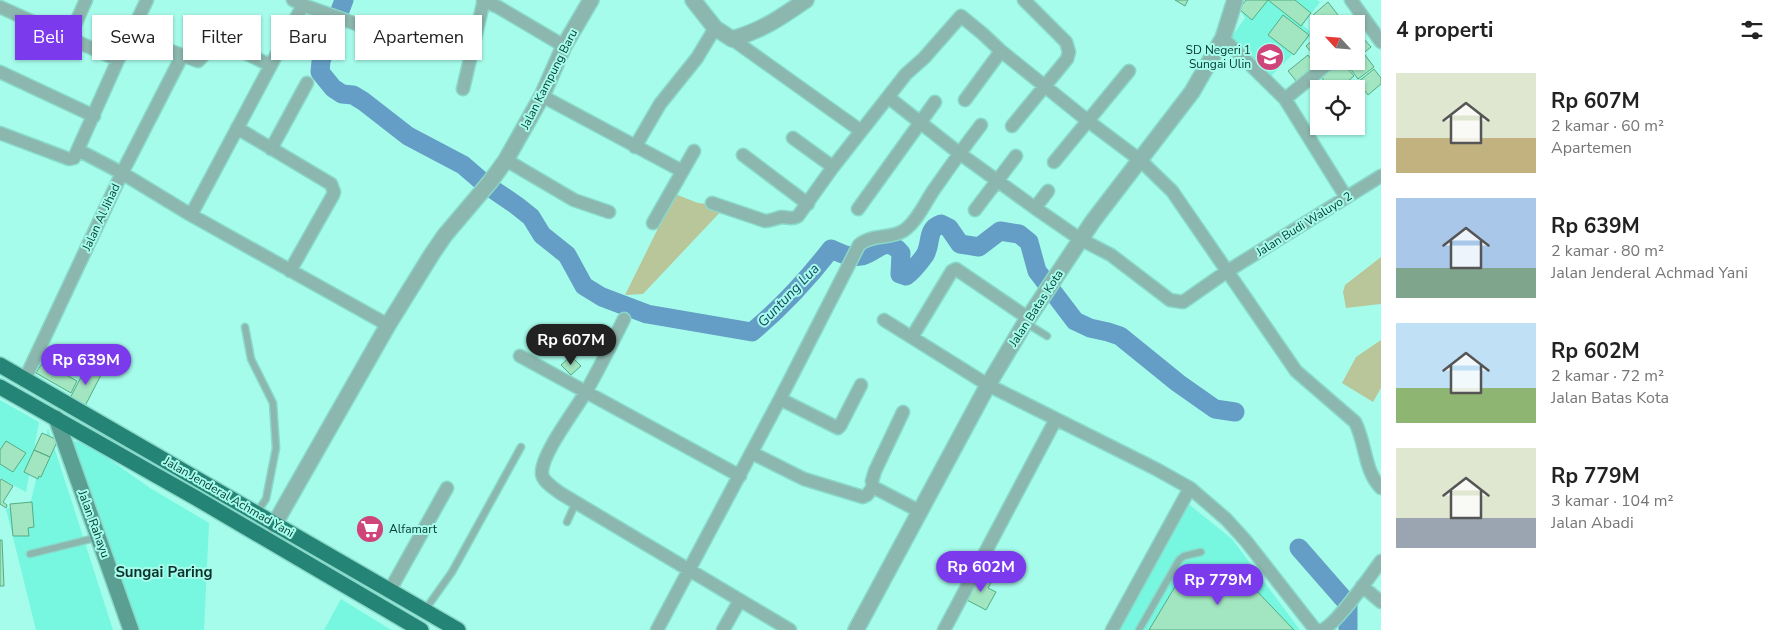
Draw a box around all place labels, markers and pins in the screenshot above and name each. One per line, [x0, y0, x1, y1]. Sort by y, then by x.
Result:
place label: SD Negeri 1 Sungai Ulin [1186, 42, 1251, 72]
school or university icon: SD Negeri 1 Sungai Ulin [1255, 42, 1285, 72]
pin: Rp 607M [525, 324, 617, 366]
pin: Rp 639M [40, 344, 132, 386]
supermarket icon: Alfamart [355, 514, 385, 544]
place label: Alfamart [389, 521, 438, 537]
pin: Rp 602M [935, 550, 1027, 593]
pin: Rp 779M [1172, 564, 1264, 606]

